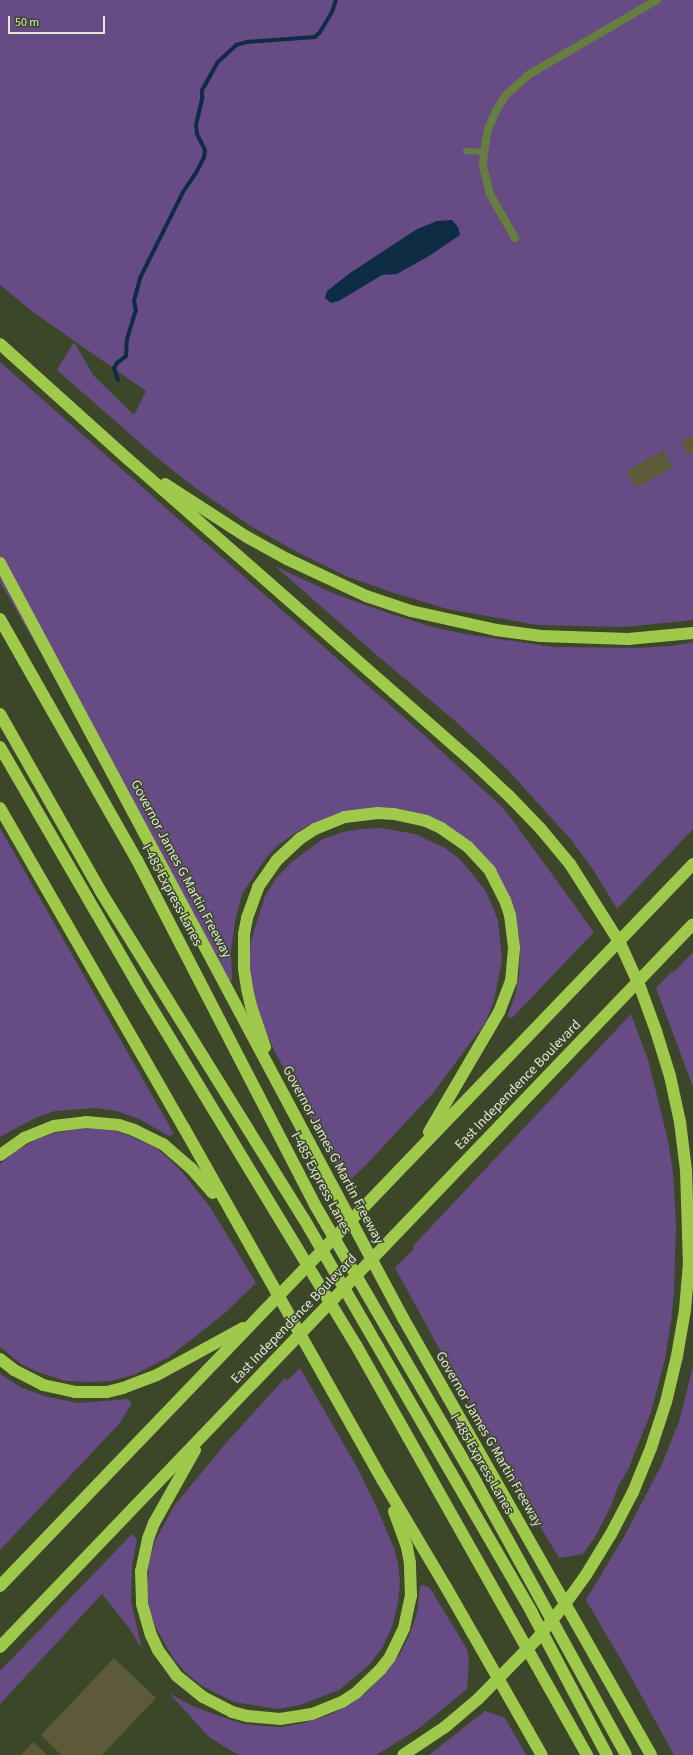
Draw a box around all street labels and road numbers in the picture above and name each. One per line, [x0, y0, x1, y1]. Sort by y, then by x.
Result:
street label: Governor James G Martin Freeway [127, 777, 235, 961]
street label: I-485 Express Lanes [138, 841, 206, 949]
street label: East Independence Boulevard [452, 1017, 584, 1153]
street label: Governor James G Martin Freeway [279, 1063, 387, 1247]
street label: I-485 Express Lanes [287, 1129, 355, 1237]
street label: East Independence Boulevard [228, 1251, 360, 1387]
street label: Governor James G Martin Freeway [432, 1348, 546, 1530]
street label: I-485 Express Lanes [446, 1411, 518, 1517]

